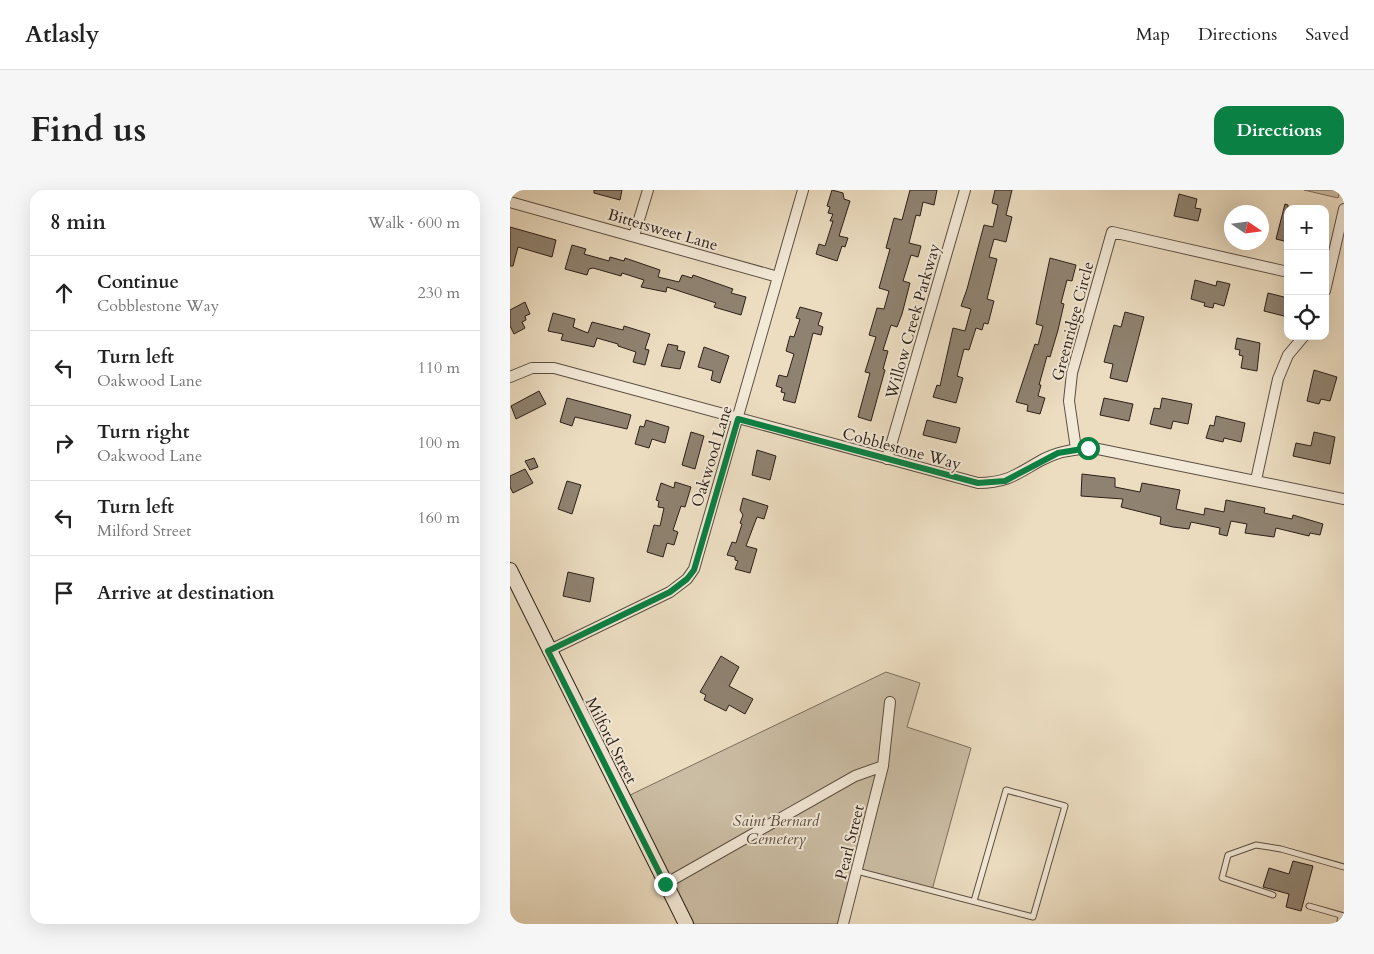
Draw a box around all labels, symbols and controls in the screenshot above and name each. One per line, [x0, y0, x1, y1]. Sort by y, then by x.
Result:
text: Atlasly [25, 18, 99, 51]
text: Map [1136, 22, 1170, 47]
text: Directions [1198, 22, 1277, 47]
text: Saved [1305, 22, 1349, 47]
text: Find us [30, 106, 146, 154]
button: Directions [1214, 106, 1344, 155]
street label: Bittersweet Lane [605, 204, 720, 256]
north arrow [1224, 205, 1269, 250]
map controls [1284, 205, 1329, 340]
button: + [1284, 205, 1329, 250]
text: 8 min [50, 208, 106, 237]
text: Walk · 600 m [368, 212, 460, 234]
street label: Willow Creek Parkway [880, 241, 946, 402]
button: − [1284, 250, 1329, 295]
street label: Greenridge Circle [1046, 259, 1099, 383]
text: Continue [97, 269, 179, 295]
icon: ahead [50, 279, 78, 307]
text: 230 m [418, 282, 460, 304]
text: Cobblestone Way [97, 295, 219, 317]
button: locate [1284, 295, 1329, 340]
text: Turn left [97, 344, 174, 370]
icon: left [50, 354, 78, 382]
text: 110 m [418, 357, 460, 379]
text: Oakwood Lane [97, 370, 202, 392]
street label: Oakwood Lane [686, 403, 738, 510]
text: Turn right [97, 419, 189, 445]
street label: Cobblestone Way [840, 423, 964, 476]
icon: right [50, 429, 78, 457]
text: 100 m [418, 432, 460, 454]
route start [1077, 437, 1100, 460]
text: Oakwood Lane [97, 445, 202, 467]
text: Turn left [97, 494, 174, 520]
icon: left [50, 504, 78, 532]
text: 160 m [418, 507, 460, 529]
text: Milford Street [97, 520, 191, 542]
icon: arrive [50, 579, 78, 607]
text: Arrive at destination [97, 580, 274, 606]
street label: Milford Street [580, 693, 642, 787]
street label: Pearl Street [830, 803, 870, 882]
park label: Saint Bernard Cemetery [733, 810, 821, 850]
route end [654, 873, 677, 896]

